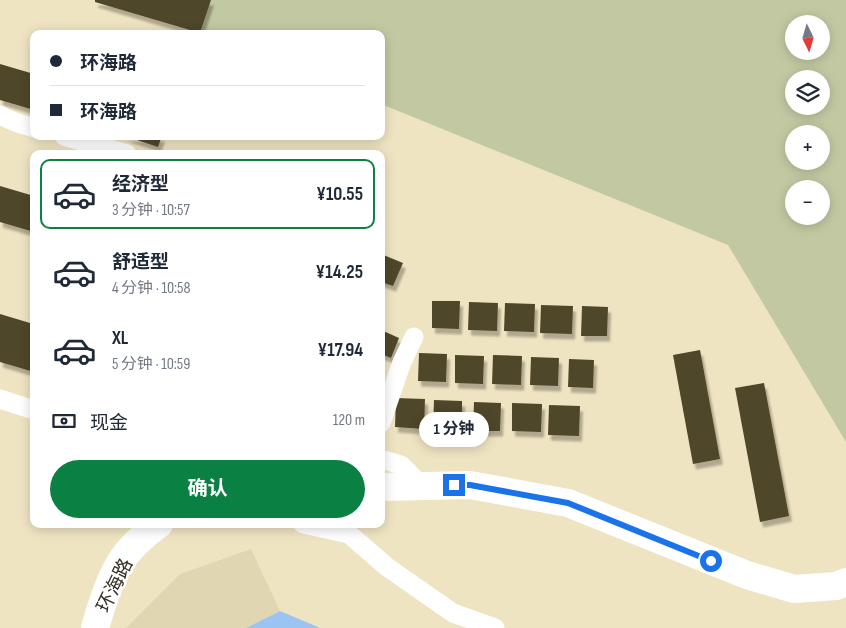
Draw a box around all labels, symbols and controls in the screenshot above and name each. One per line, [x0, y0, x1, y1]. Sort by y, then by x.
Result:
north arrow [785, 15, 830, 60]
map controls [785, 15, 830, 225]
text: 环海路 [80, 52, 137, 75]
button: layers [785, 70, 830, 115]
text: 环海路 [80, 101, 137, 124]
button: + [785, 125, 830, 170]
icon: car [52, 172, 97, 217]
text: 经济型 [112, 173, 169, 196]
button: − [785, 180, 830, 225]
text: ¥10.55 [316, 183, 363, 206]
text: 3 分钟 · 10:57 [112, 201, 190, 220]
icon: car [52, 250, 97, 295]
text: 舒适型 [112, 251, 169, 274]
text: ¥14.25 [315, 261, 363, 284]
text: 4 分钟 · 10:58 [112, 279, 191, 298]
text: XL [112, 327, 128, 350]
icon: car [52, 328, 97, 373]
text: ¥17.94 [317, 339, 363, 362]
text: 5 分钟 · 10:59 [112, 355, 190, 374]
icon: cash [50, 407, 78, 435]
text: 120 m [333, 411, 365, 430]
text: 现金 [90, 412, 128, 435]
callout: 1 分钟 [419, 412, 489, 448]
text: 1 分钟 [434, 420, 474, 439]
button: 确认 [50, 460, 365, 518]
route end [443, 474, 465, 496]
route start [700, 550, 722, 572]
street label: 环海路 [93, 555, 138, 616]

